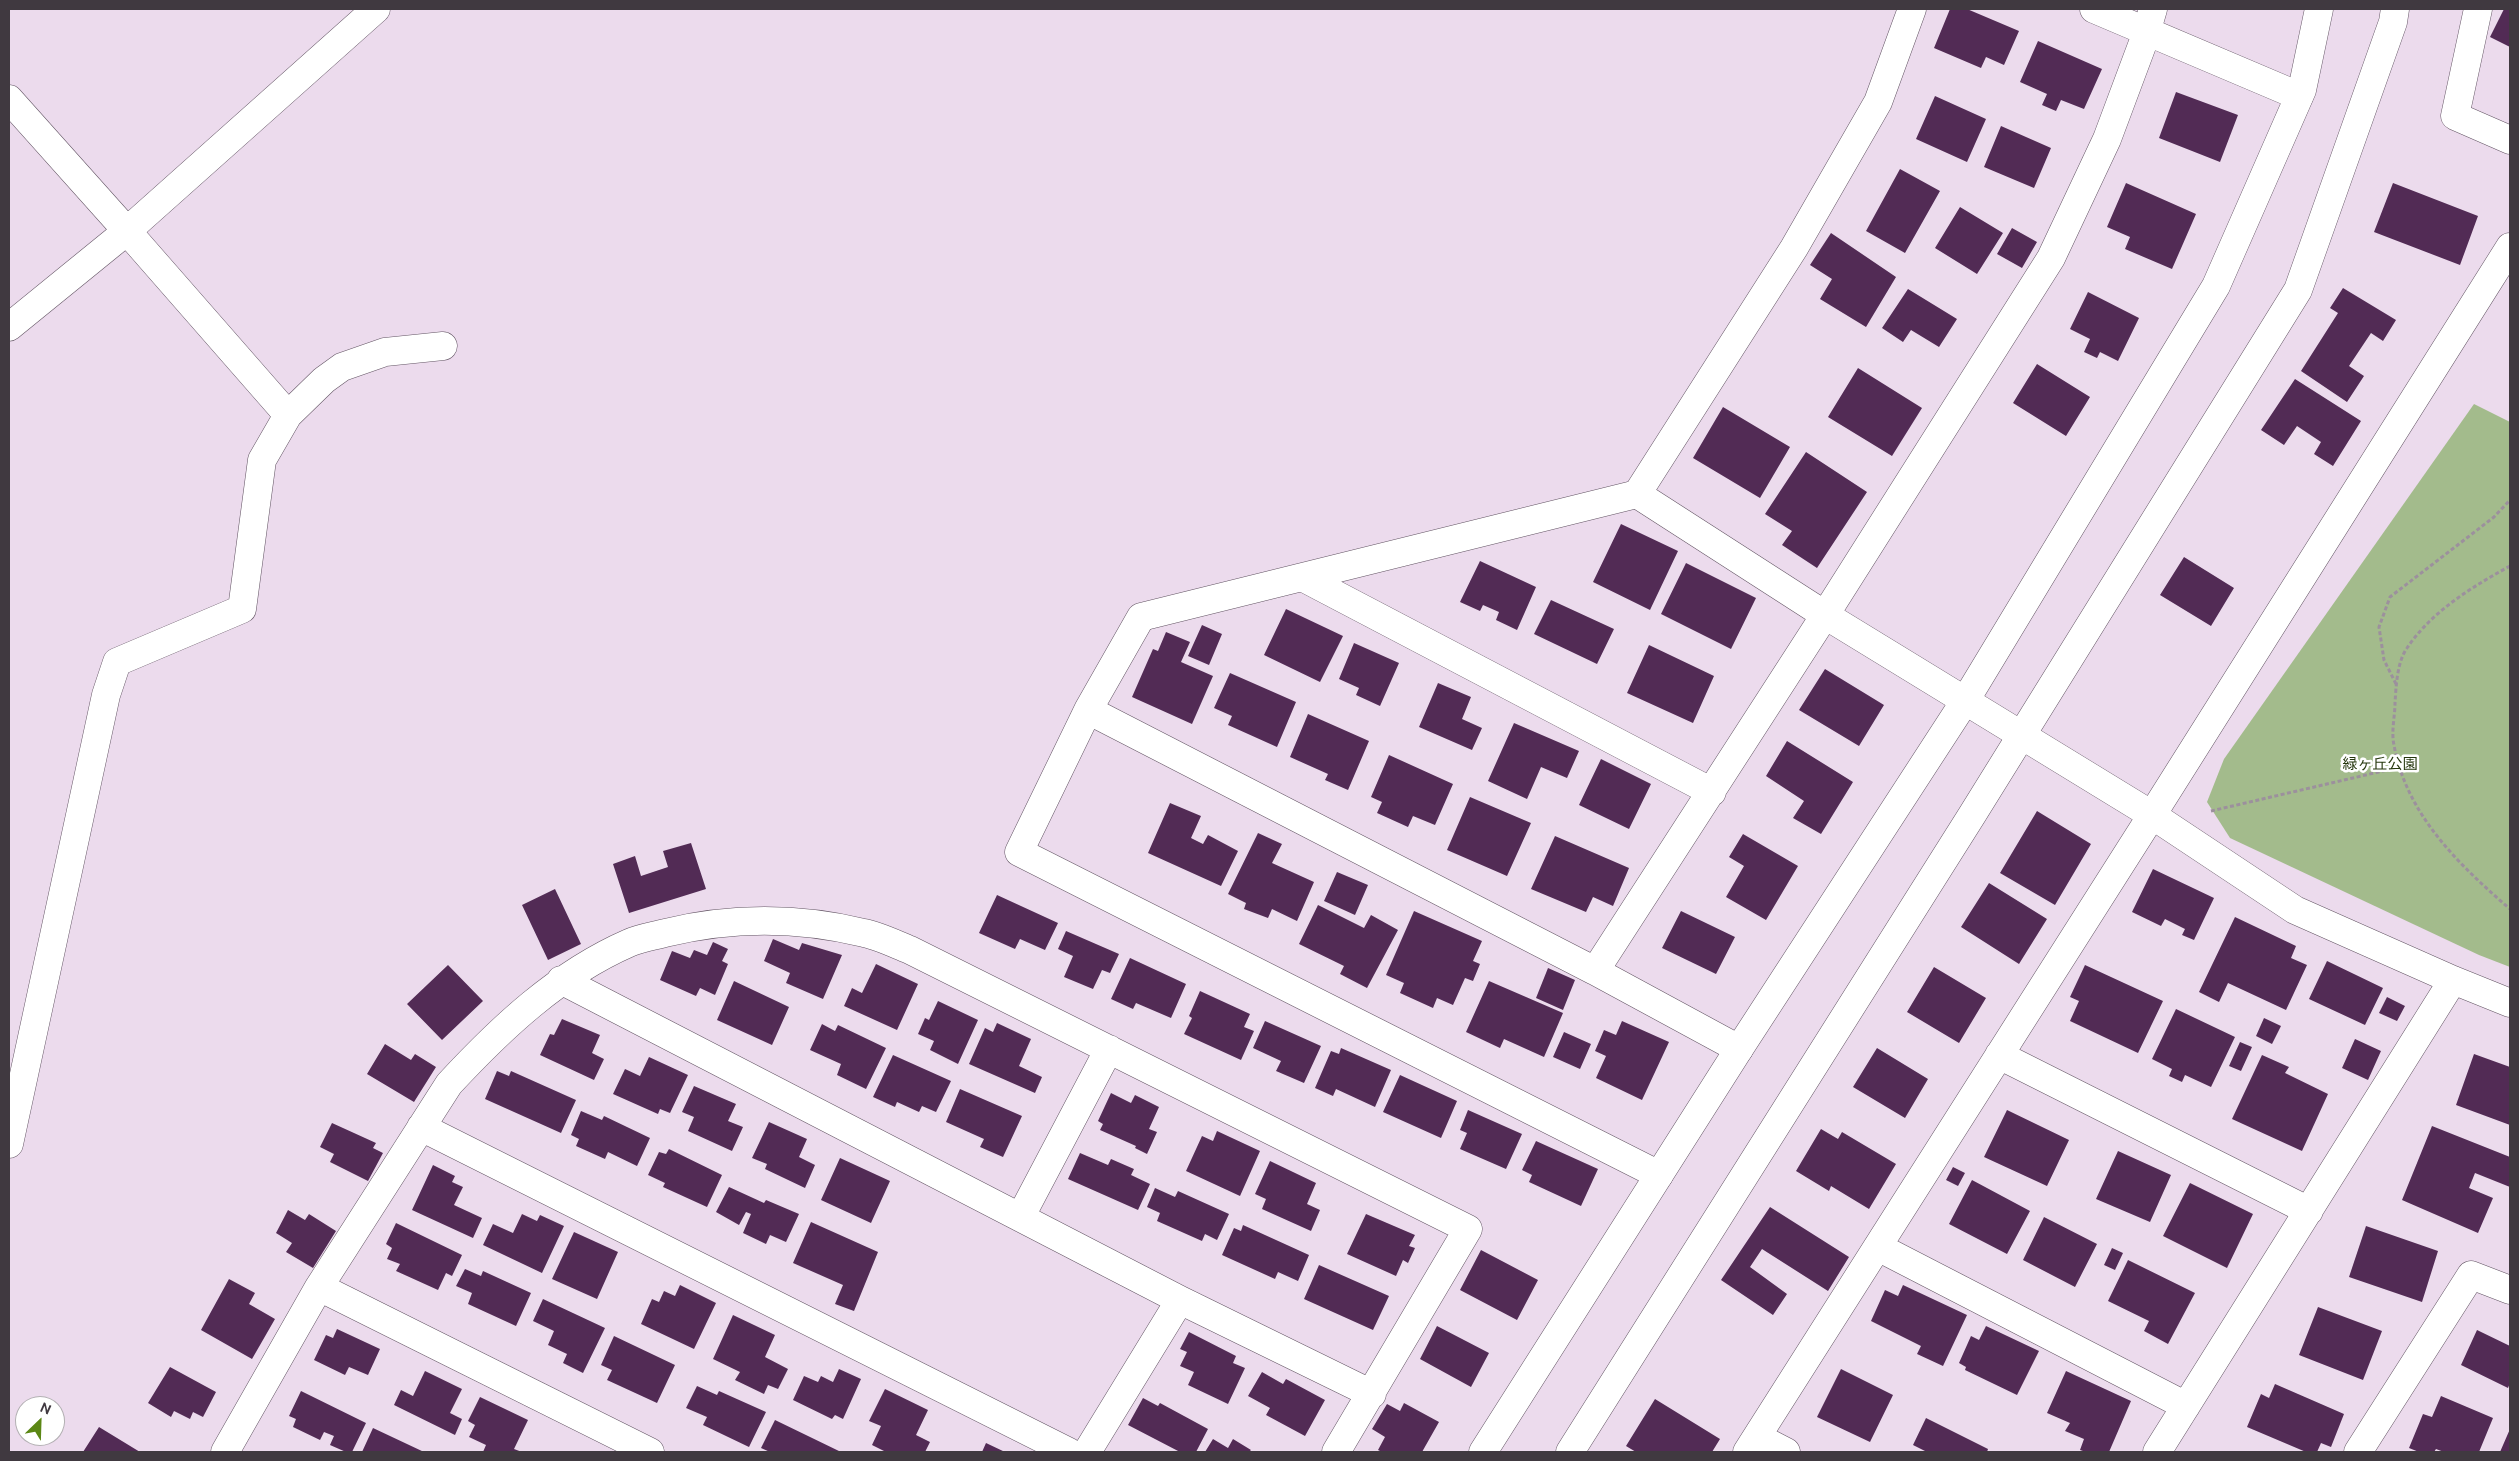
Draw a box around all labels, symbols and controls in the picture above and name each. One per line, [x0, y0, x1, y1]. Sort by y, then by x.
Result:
park label: 緑ヶ丘公園 [2343, 755, 2417, 773]
north arrow [15, 1396, 65, 1446]
text: N [38, 1399, 54, 1418]

